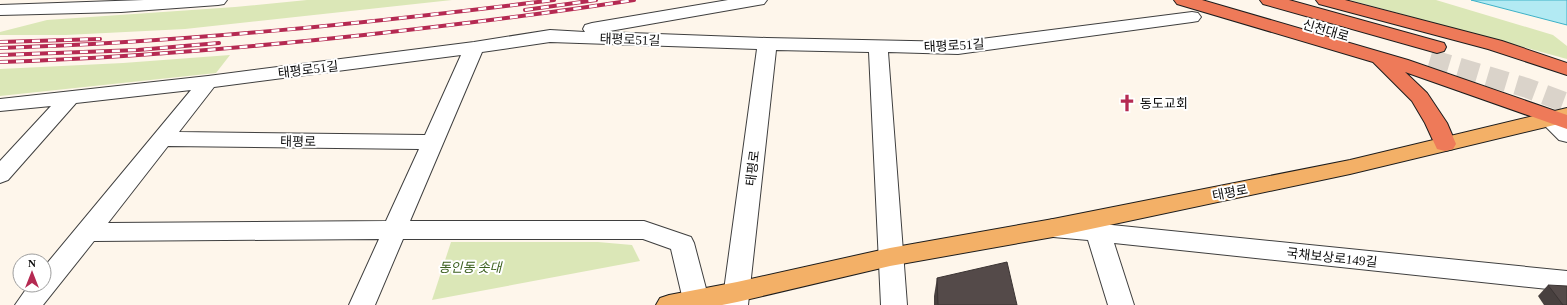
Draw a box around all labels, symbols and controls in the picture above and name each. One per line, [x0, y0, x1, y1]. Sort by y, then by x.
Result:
street label: 신천대로 [1301, 17, 1351, 44]
street label: 태평로51길 [599, 31, 661, 48]
street label: 태평로51길 [923, 36, 985, 55]
street label: 태평로51길 [277, 58, 339, 81]
church icon: 동도교회 [1117, 93, 1137, 113]
place label: 동도교회 [1140, 96, 1188, 111]
street label: 태평로 [280, 134, 316, 149]
street label: 태평로 [743, 149, 762, 187]
street label: 태평로 [1211, 182, 1249, 203]
street label: 국채보상로149길 [1286, 245, 1378, 270]
north arrow [12, 253, 52, 293]
text: N [28, 257, 36, 269]
park label: 동인동 솟대 [438, 260, 504, 275]

